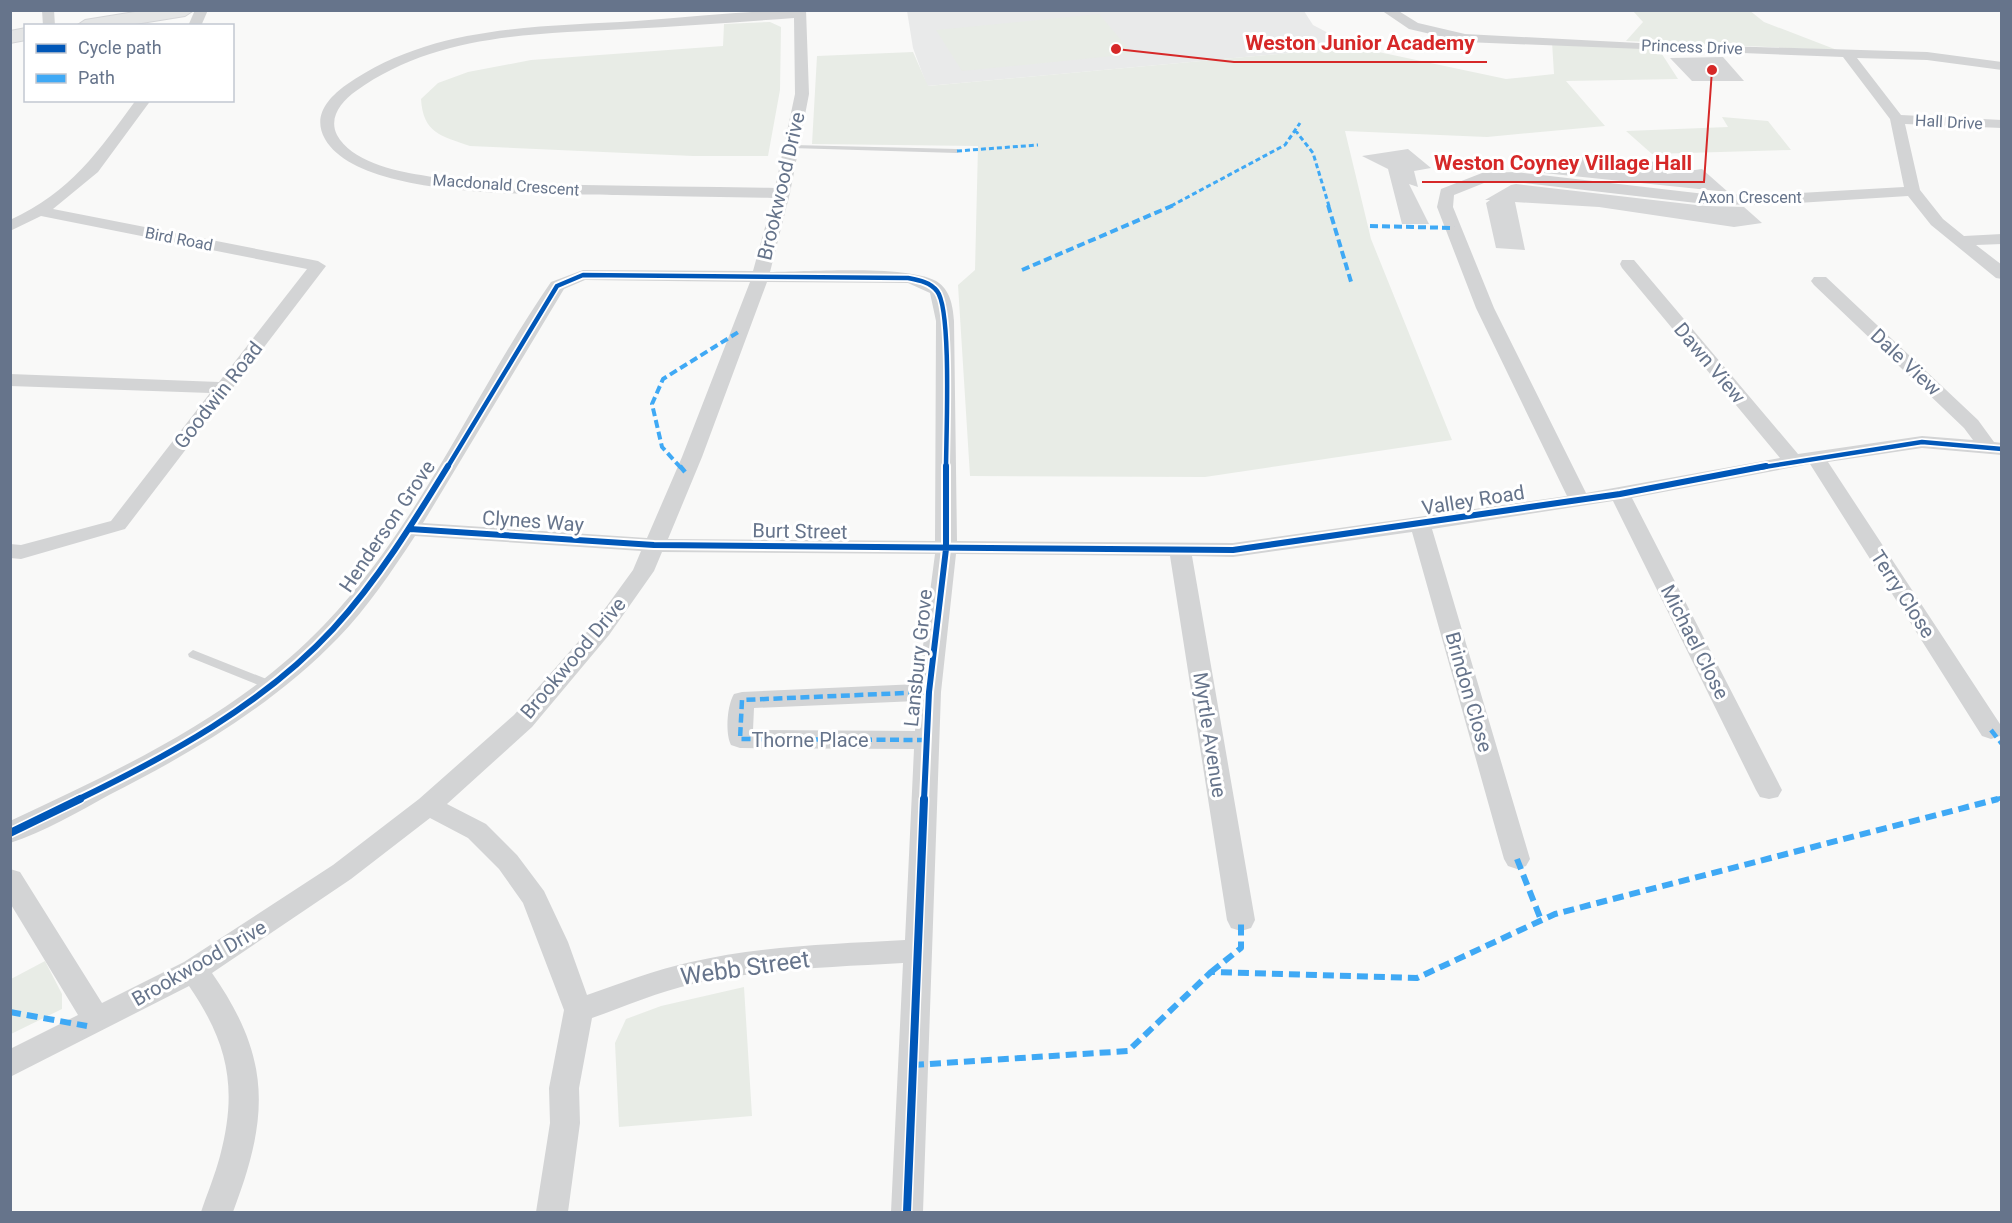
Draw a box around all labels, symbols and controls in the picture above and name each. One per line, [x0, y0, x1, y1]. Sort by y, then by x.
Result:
callout: Weston Junior Academy [1234, 23, 1487, 62]
legend [24, 24, 234, 102]
text: Weston Junior Academy [1245, 31, 1475, 55]
street label: Princess Drive [1641, 36, 1743, 58]
text: Cycle path [78, 37, 162, 58]
text: Path [78, 67, 115, 88]
street label: Brookwood Drive [752, 110, 810, 262]
street label: Hall Drive [1915, 111, 1983, 133]
callout: Weston Coyney Village Hall [1422, 143, 1704, 182]
text: Weston Coyney Village Hall [1434, 151, 1692, 175]
street label: Macdonald Crescent [432, 170, 580, 200]
street label: Axon Crescent [1698, 188, 1802, 207]
street label: Bird Road [143, 223, 215, 255]
street label: Dawn View [1669, 318, 1751, 408]
street label: Dale View [1866, 323, 1946, 401]
street label: Goodwin Road [169, 337, 267, 453]
street label: Henderson Grove [334, 455, 440, 597]
street label: Valley Road [1420, 480, 1526, 520]
street label: Clynes Way [481, 505, 585, 537]
street label: Burt Street [752, 518, 848, 544]
street label: Terry Close [1866, 546, 1940, 642]
street label: Michael Close [1656, 581, 1734, 703]
street label: Lansbury Grove [899, 588, 937, 728]
street label: Brookwood Drive [515, 592, 631, 724]
street label: Brindon Close [1440, 629, 1498, 755]
street label: Myrtle Avenue [1188, 671, 1232, 799]
street label: Thorne Place [751, 728, 869, 752]
street label: Brookwood Drive [128, 915, 270, 1011]
street label: Webb Street [679, 945, 811, 991]

